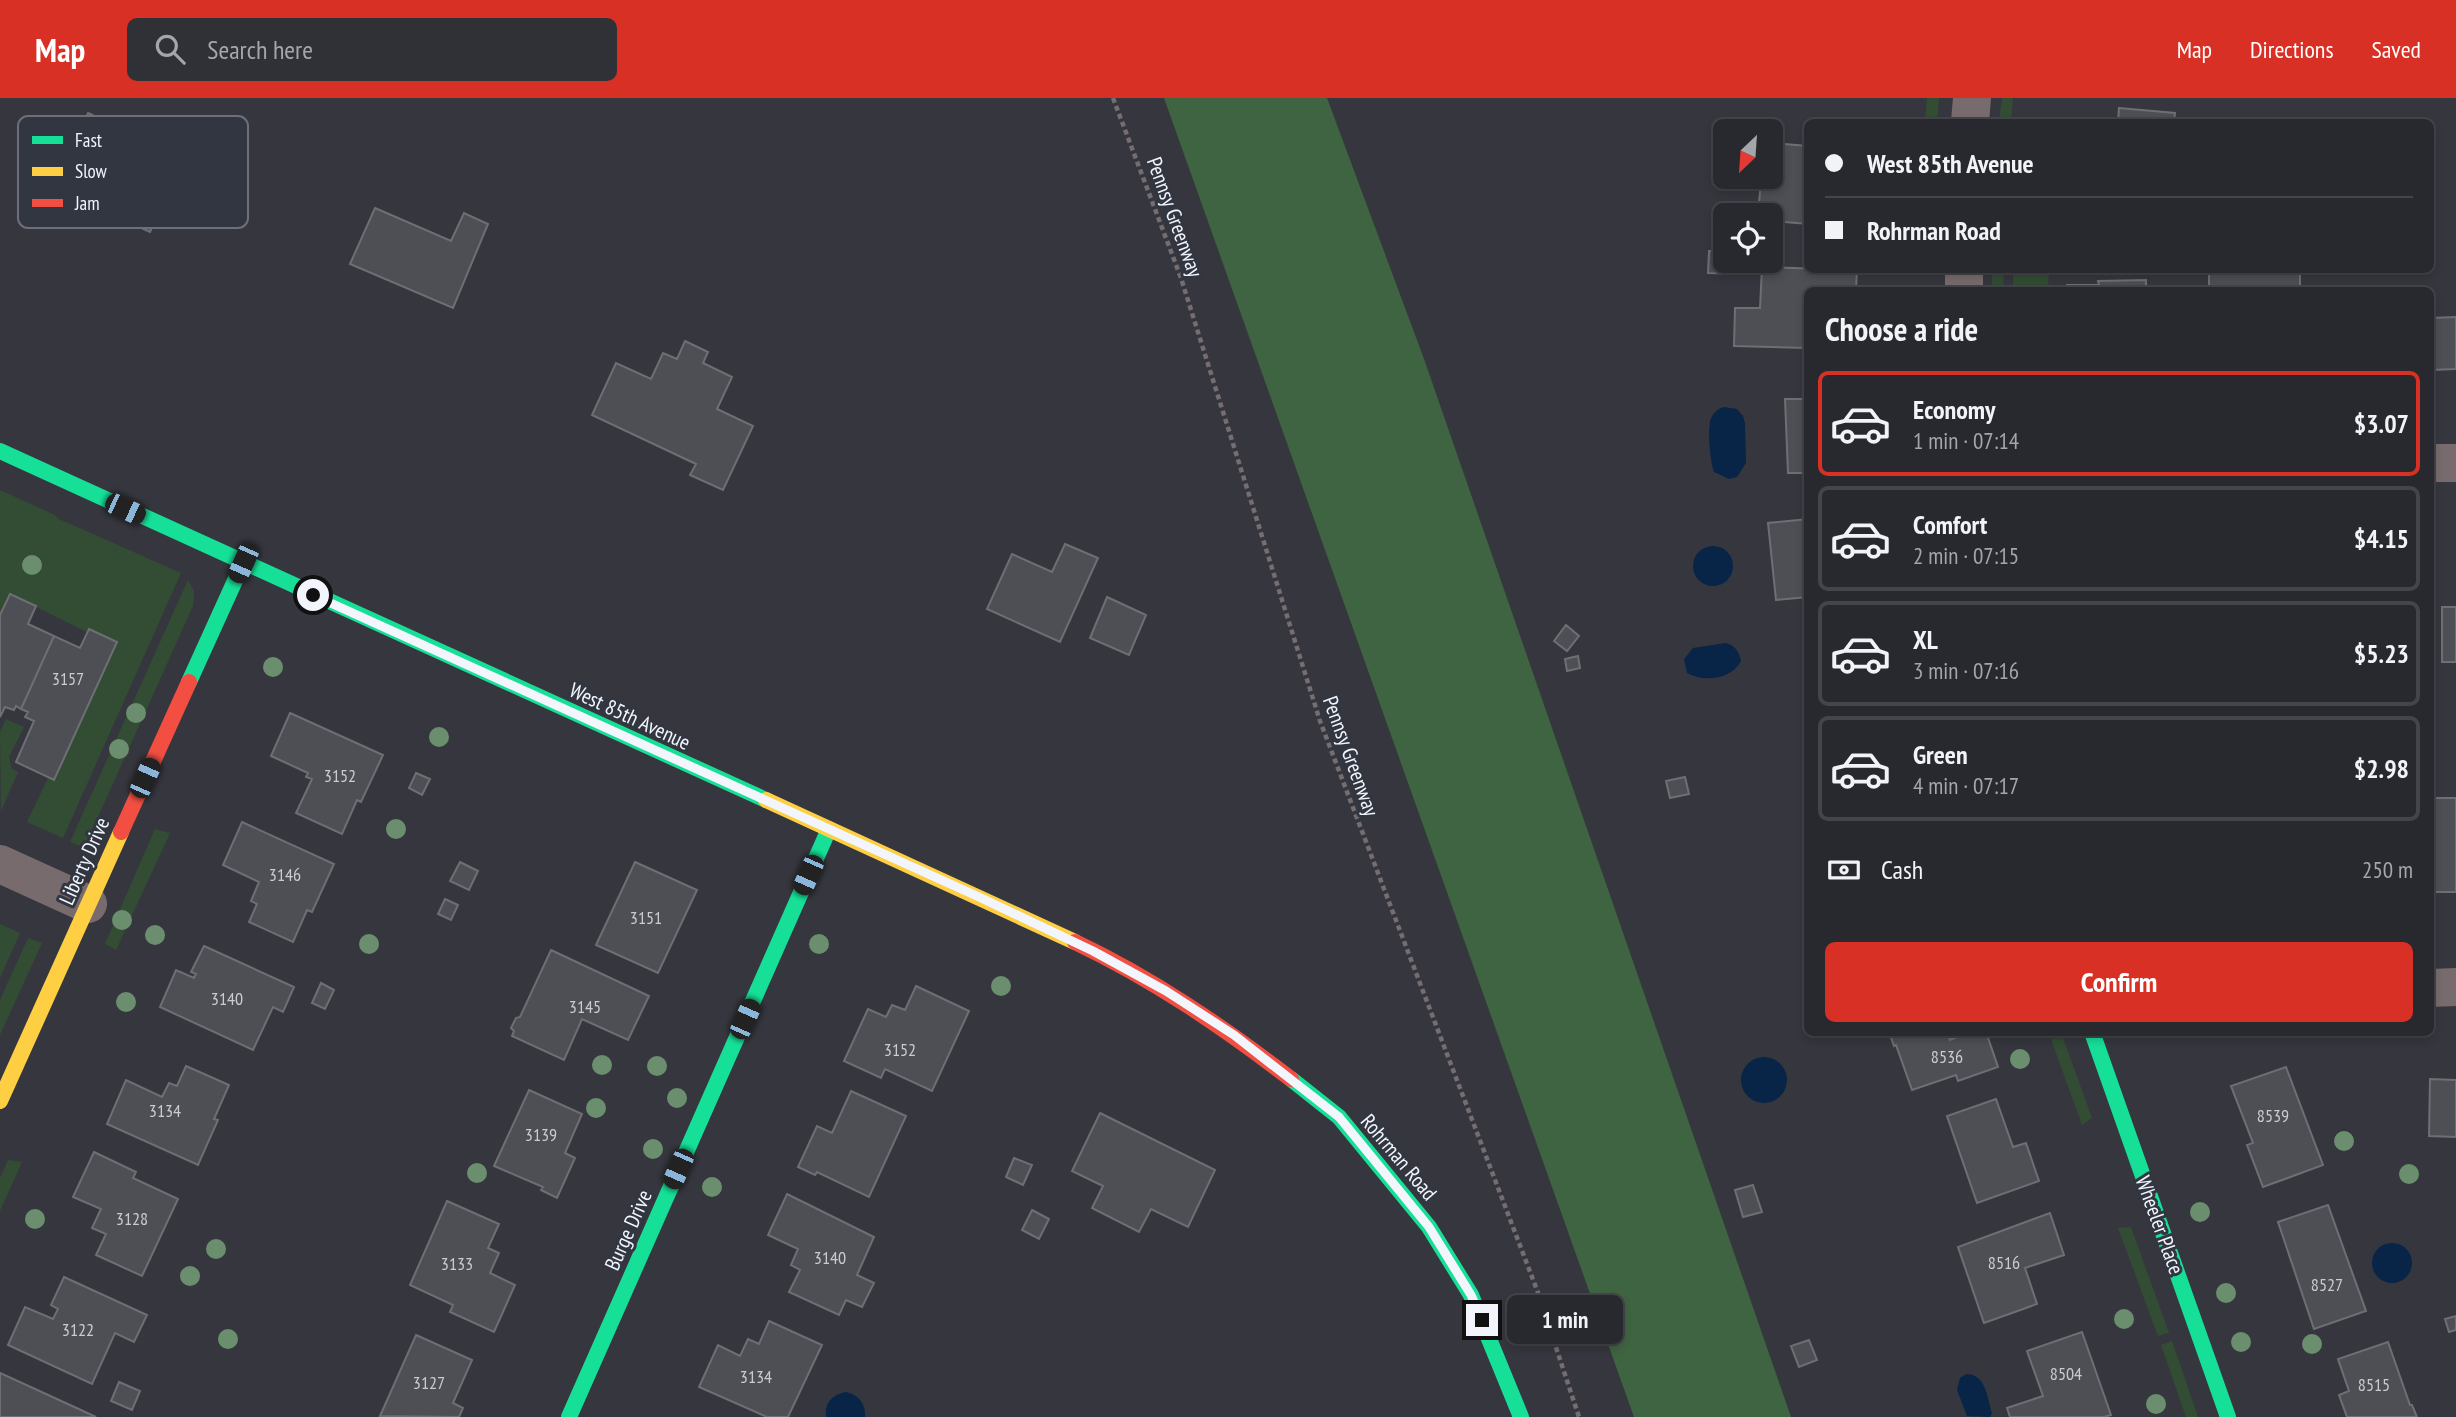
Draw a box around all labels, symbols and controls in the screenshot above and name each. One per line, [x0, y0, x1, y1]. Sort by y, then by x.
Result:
search box [127, 18, 617, 81]
text: Map [35, 28, 85, 71]
icon: search [151, 30, 189, 68]
text: Search here [207, 33, 313, 66]
text: Map [2177, 34, 2212, 65]
text: Directions [2250, 34, 2334, 65]
text: Saved [2372, 34, 2421, 65]
legend [18, 116, 248, 228]
north arrow [1713, 119, 1783, 189]
map controls [1713, 119, 1783, 273]
text: Fast [75, 128, 103, 152]
text: West 85th Avenue [1867, 147, 2034, 180]
street label: Pennsy Greenway [1141, 153, 1209, 281]
text: Slow [75, 159, 108, 183]
text: Jam [74, 191, 100, 215]
button: locate [1713, 203, 1783, 273]
text: Rohrman Road [1867, 214, 2001, 247]
text: Choose a ride [1825, 308, 1978, 350]
icon: car [1829, 392, 1892, 455]
text: Economy [1913, 393, 1995, 426]
text: $3.07 [2354, 407, 2409, 440]
text: 1 min · 07:14 [1913, 426, 2019, 455]
car [102, 491, 149, 527]
icon: car [1829, 507, 1892, 570]
text: Comfort [1913, 508, 1987, 541]
text: $4.15 [2354, 522, 2409, 555]
car [225, 540, 262, 586]
text: 2 min · 07:15 [1913, 541, 2019, 570]
route start [297, 579, 329, 611]
icon: car [1829, 622, 1892, 685]
text: XL [1913, 623, 1938, 656]
text: $5.23 [2354, 637, 2409, 670]
text: 3 min · 07:16 [1913, 656, 2019, 685]
house number: 3157 [52, 667, 84, 690]
street label: West 85th Avenue [565, 676, 695, 756]
street label: Pennsy Greenway [1317, 692, 1385, 820]
icon: car [1829, 737, 1892, 800]
text: Green [1913, 738, 1968, 771]
text: $2.98 [2354, 752, 2409, 785]
car [127, 755, 164, 801]
house number: 3152 [324, 764, 356, 787]
text: 4 min · 07:17 [1913, 771, 2019, 800]
street label: Liberty Drive [53, 813, 115, 909]
icon: cash [1825, 851, 1863, 889]
car [790, 852, 827, 898]
text: Cash [1881, 853, 1923, 886]
text: 250 m [2362, 855, 2413, 884]
house number: 3146 [269, 863, 301, 886]
house number: 3151 [630, 906, 662, 929]
button: Confirm [1825, 942, 2413, 1022]
house number: 3140 [211, 987, 243, 1010]
house number: 3145 [569, 995, 601, 1018]
car [727, 996, 764, 1042]
house number: 3152 [884, 1038, 916, 1061]
house number: 8536 [1931, 1045, 1963, 1068]
house number: 3134 [149, 1099, 181, 1122]
house number: 8539 [2257, 1104, 2289, 1127]
street label: Rohrman Road [1355, 1108, 1443, 1206]
house number: 3139 [525, 1123, 557, 1146]
car [660, 1146, 697, 1192]
street label: Wheeler Place [2130, 1172, 2190, 1278]
street label: Burge Drive [598, 1186, 658, 1274]
house number: 3128 [116, 1207, 148, 1230]
house number: 3140 [814, 1246, 846, 1269]
house number: 8516 [1988, 1251, 2020, 1274]
house number: 3133 [441, 1252, 473, 1275]
house number: 8527 [2311, 1273, 2343, 1296]
callout: 1 min [1506, 1296, 1622, 1344]
route end [1466, 1304, 1498, 1336]
text: 1 min [1542, 1305, 1588, 1334]
house number: 3122 [62, 1318, 94, 1341]
house number: 8504 [2050, 1362, 2082, 1385]
house number: 3134 [740, 1365, 772, 1388]
house number: 3127 [413, 1371, 445, 1394]
house number: 8515 [2358, 1373, 2390, 1396]

